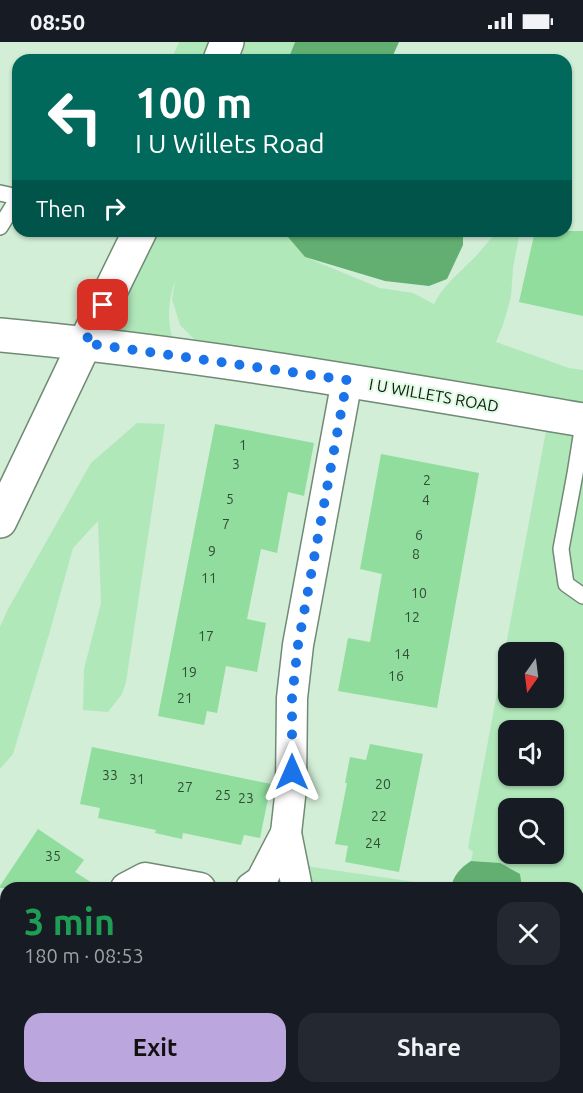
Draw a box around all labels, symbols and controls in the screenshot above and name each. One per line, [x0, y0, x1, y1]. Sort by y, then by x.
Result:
text: 08:50 [30, 9, 85, 34]
icon: left [36, 78, 114, 156]
text: 100 m [135, 79, 252, 126]
text: I U Willets Road [135, 128, 325, 158]
icon: right [98, 192, 131, 225]
text: Then [36, 196, 86, 221]
pin [77, 279, 128, 330]
icon: arrive [86, 288, 119, 321]
street label: I U WILLETS ROAD [368, 375, 500, 415]
house number: 1 [239, 437, 247, 453]
house number: 3 [232, 456, 240, 472]
house number: 2 [423, 472, 431, 488]
house number: 5 [226, 491, 234, 507]
house number: 4 [422, 492, 430, 508]
house number: 7 [222, 516, 230, 532]
house number: 6 [415, 527, 423, 543]
house number: 9 [208, 543, 216, 559]
house number: 8 [412, 546, 420, 562]
house number: 11 [201, 570, 217, 586]
house number: 10 [411, 585, 427, 601]
house number: 12 [404, 609, 420, 625]
house number: 17 [198, 628, 214, 644]
north arrow [498, 642, 564, 708]
map controls [498, 642, 564, 864]
house number: 14 [394, 646, 410, 662]
house number: 19 [181, 664, 197, 680]
house number: 16 [388, 668, 404, 684]
house number: 21 [177, 690, 193, 706]
button: sound [498, 720, 564, 786]
position arrow [260, 740, 324, 804]
house number: 33 [102, 767, 118, 783]
house number: 31 [129, 771, 145, 787]
house number: 20 [375, 776, 391, 792]
house number: 27 [177, 779, 193, 795]
house number: 25 [215, 787, 231, 803]
house number: 23 [238, 790, 254, 806]
button: search [498, 798, 564, 864]
house number: 22 [371, 808, 387, 824]
house number: 24 [365, 835, 381, 851]
house number: 35 [45, 848, 61, 864]
text: 3 min [24, 901, 115, 942]
button: close [497, 902, 560, 965]
text: 180 m · 08:53 [24, 944, 144, 967]
button: Exit [24, 1013, 286, 1082]
button: Share [298, 1013, 560, 1082]

